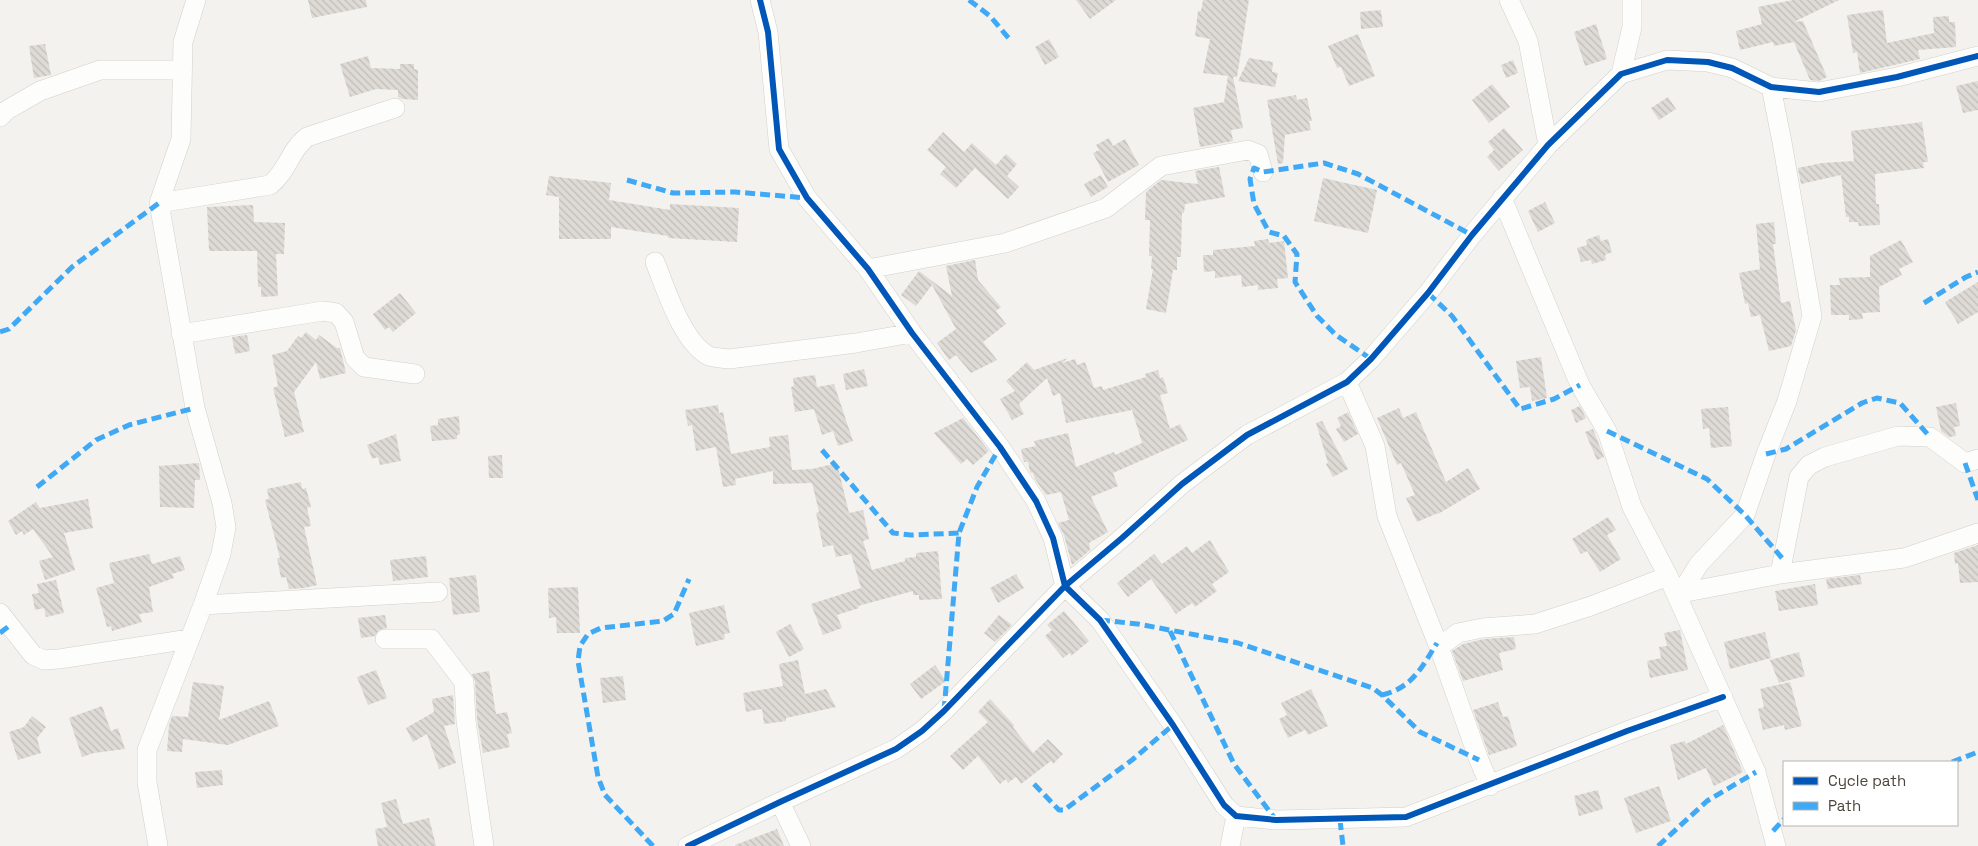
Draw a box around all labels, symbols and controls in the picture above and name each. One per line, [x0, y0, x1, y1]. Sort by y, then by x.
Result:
legend [1783, 761, 1958, 826]
text: Cycle path [1828, 771, 1906, 790]
text: Path [1828, 796, 1861, 815]

